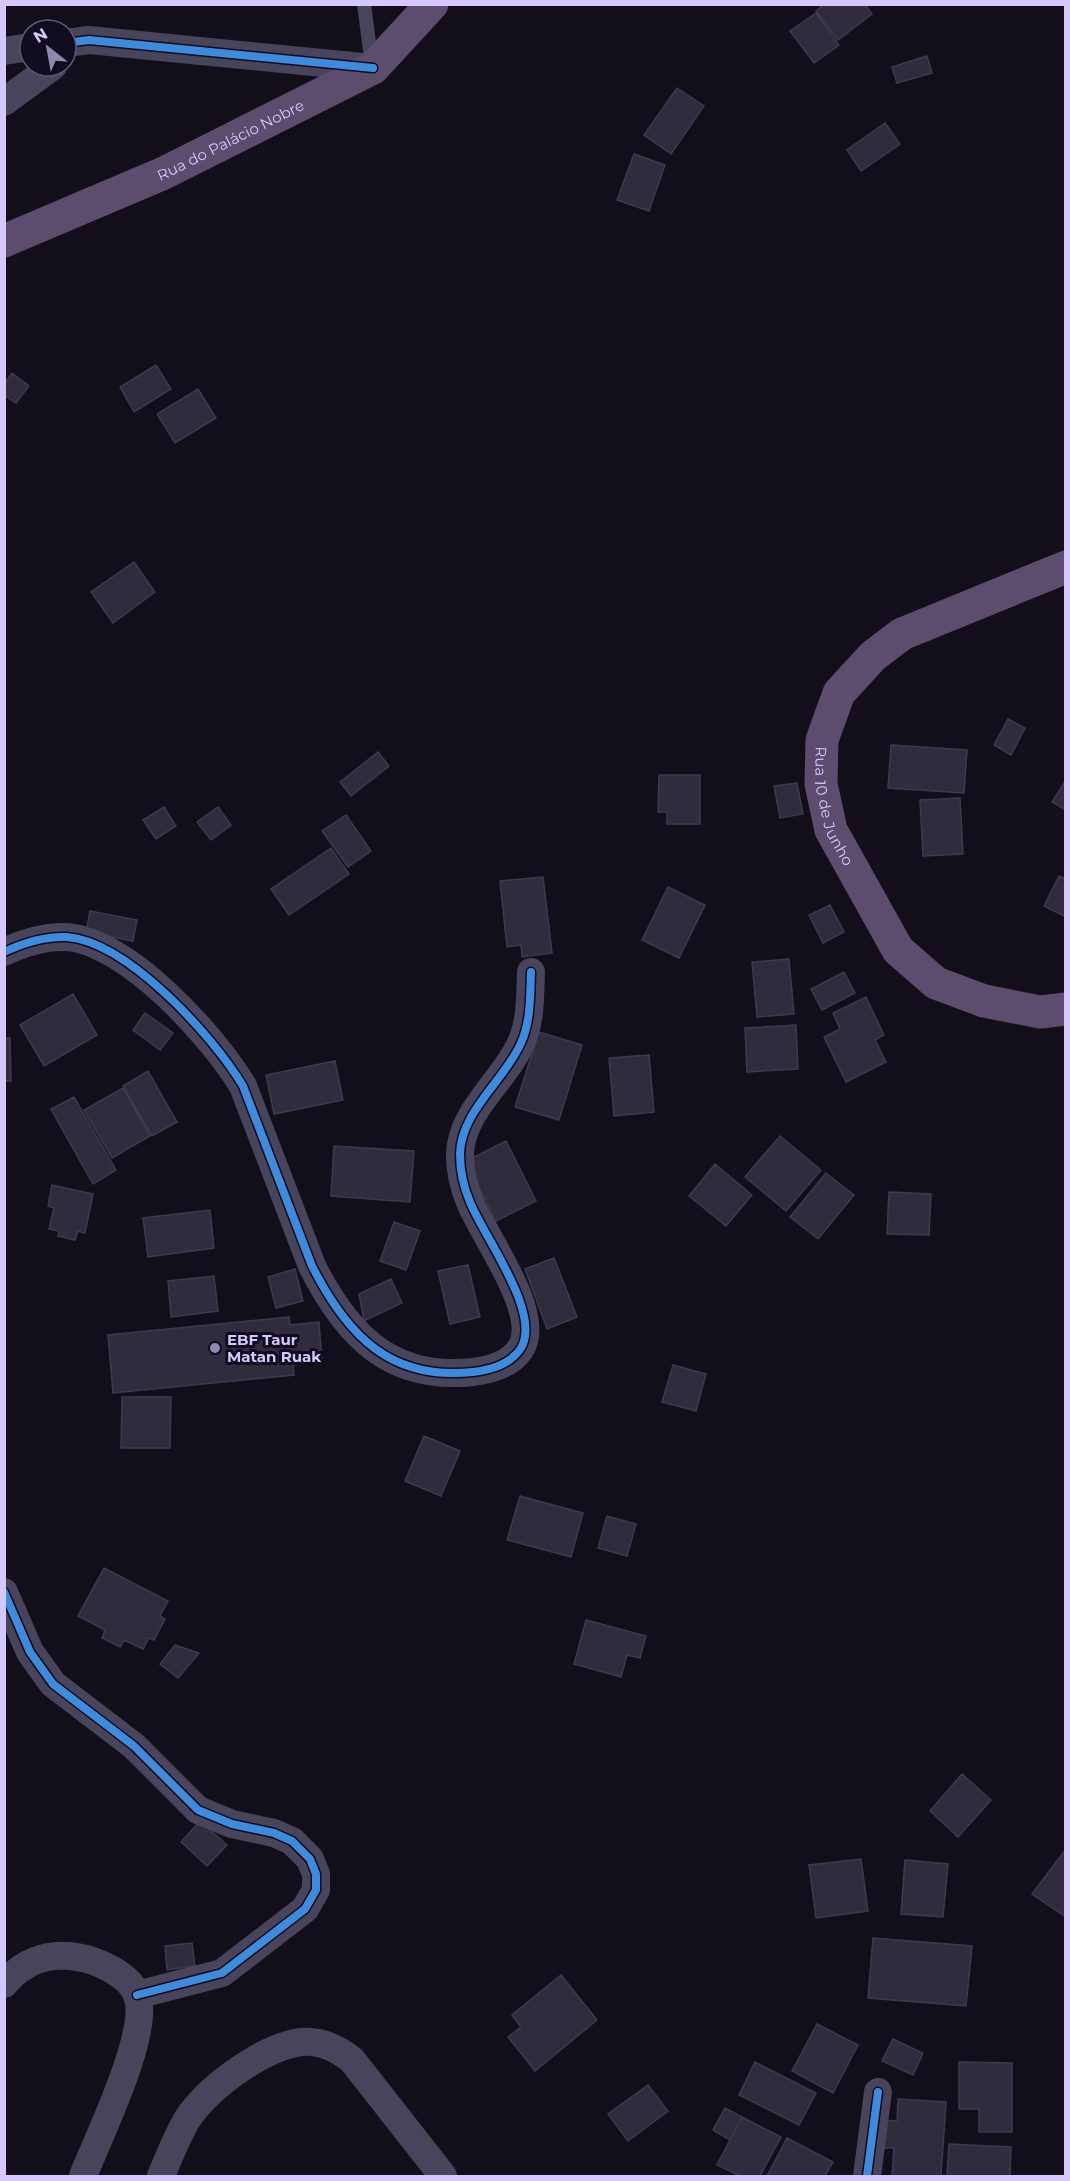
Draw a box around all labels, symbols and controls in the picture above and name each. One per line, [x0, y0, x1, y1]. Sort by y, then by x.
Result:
north arrow [18, 18, 78, 78]
text: N [30, 24, 51, 47]
street label: Rua do Palácio Nobre [154, 95, 307, 184]
street label: Rua 10 de Junho [811, 746, 858, 869]
place label: EBF Taur Matan Ruak [227, 1330, 321, 1366]
marker: EBF Taur Matan Ruak [208, 1341, 222, 1355]

